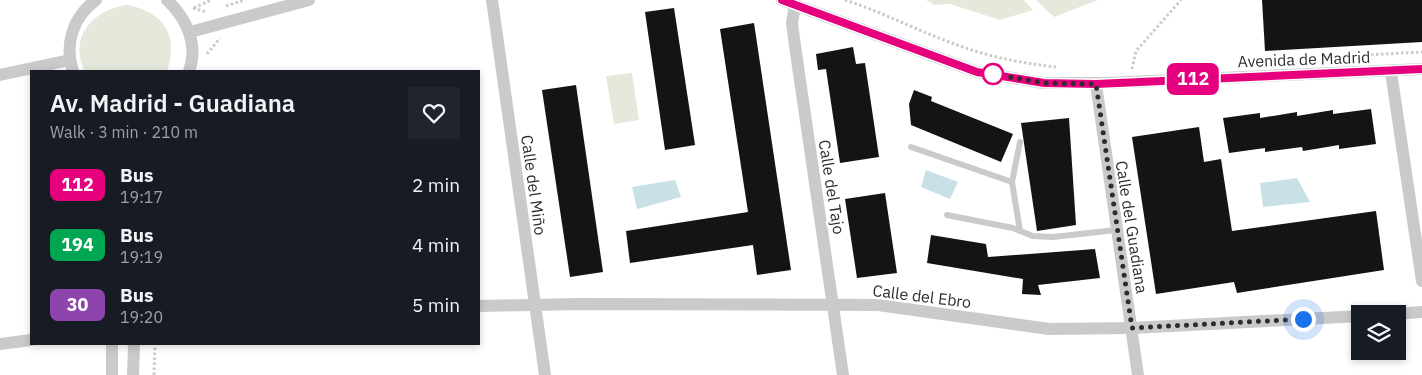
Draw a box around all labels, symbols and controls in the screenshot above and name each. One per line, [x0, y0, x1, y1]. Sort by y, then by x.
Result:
street label: Avenida de Madrid [1237, 47, 1371, 71]
unlabelled marker [982, 63, 1004, 85]
line badge: 112 [1164, 63, 1222, 95]
text: 112 [1177, 67, 1209, 90]
text: Av. Madrid - Guadiana [50, 87, 295, 119]
button: heart [408, 87, 460, 139]
text: Walk · 3 min · 210 m [50, 122, 198, 142]
street label: Calle del Miño [517, 134, 551, 236]
street label: Calle del Tajo [815, 138, 849, 236]
street label: Calle del Guadiana [1112, 159, 1152, 295]
text: Bus [120, 163, 154, 187]
text: 112 [61, 173, 94, 196]
text: 2 min [412, 173, 460, 197]
text: 19:17 [120, 187, 163, 207]
text: Bus [120, 223, 154, 247]
text: 194 [61, 233, 94, 256]
text: 4 min [412, 233, 460, 257]
text: 19:19 [120, 247, 163, 267]
street label: Calle del Ebro [872, 280, 972, 312]
text: Bus [120, 283, 154, 307]
text: 30 [67, 293, 88, 316]
text: 5 min [412, 293, 460, 317]
map controls [1351, 305, 1406, 360]
button: layers [1351, 305, 1406, 360]
text: 19:20 [120, 307, 163, 327]
your location [1291, 307, 1316, 332]

